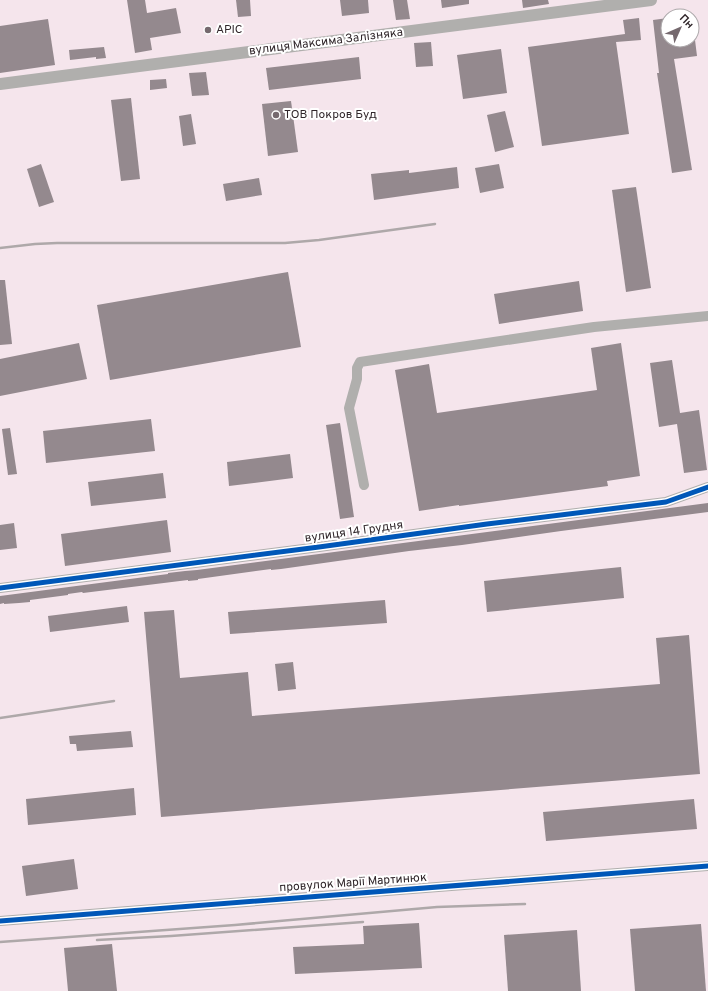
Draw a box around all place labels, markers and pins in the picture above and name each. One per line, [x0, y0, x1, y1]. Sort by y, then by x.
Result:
place label: АРІС [216, 22, 243, 38]
marker: АРІС [203, 25, 213, 35]
place label: ТОВ Покров Буд [284, 107, 377, 123]
marker: ТОВ Покров Буд [271, 110, 281, 120]

